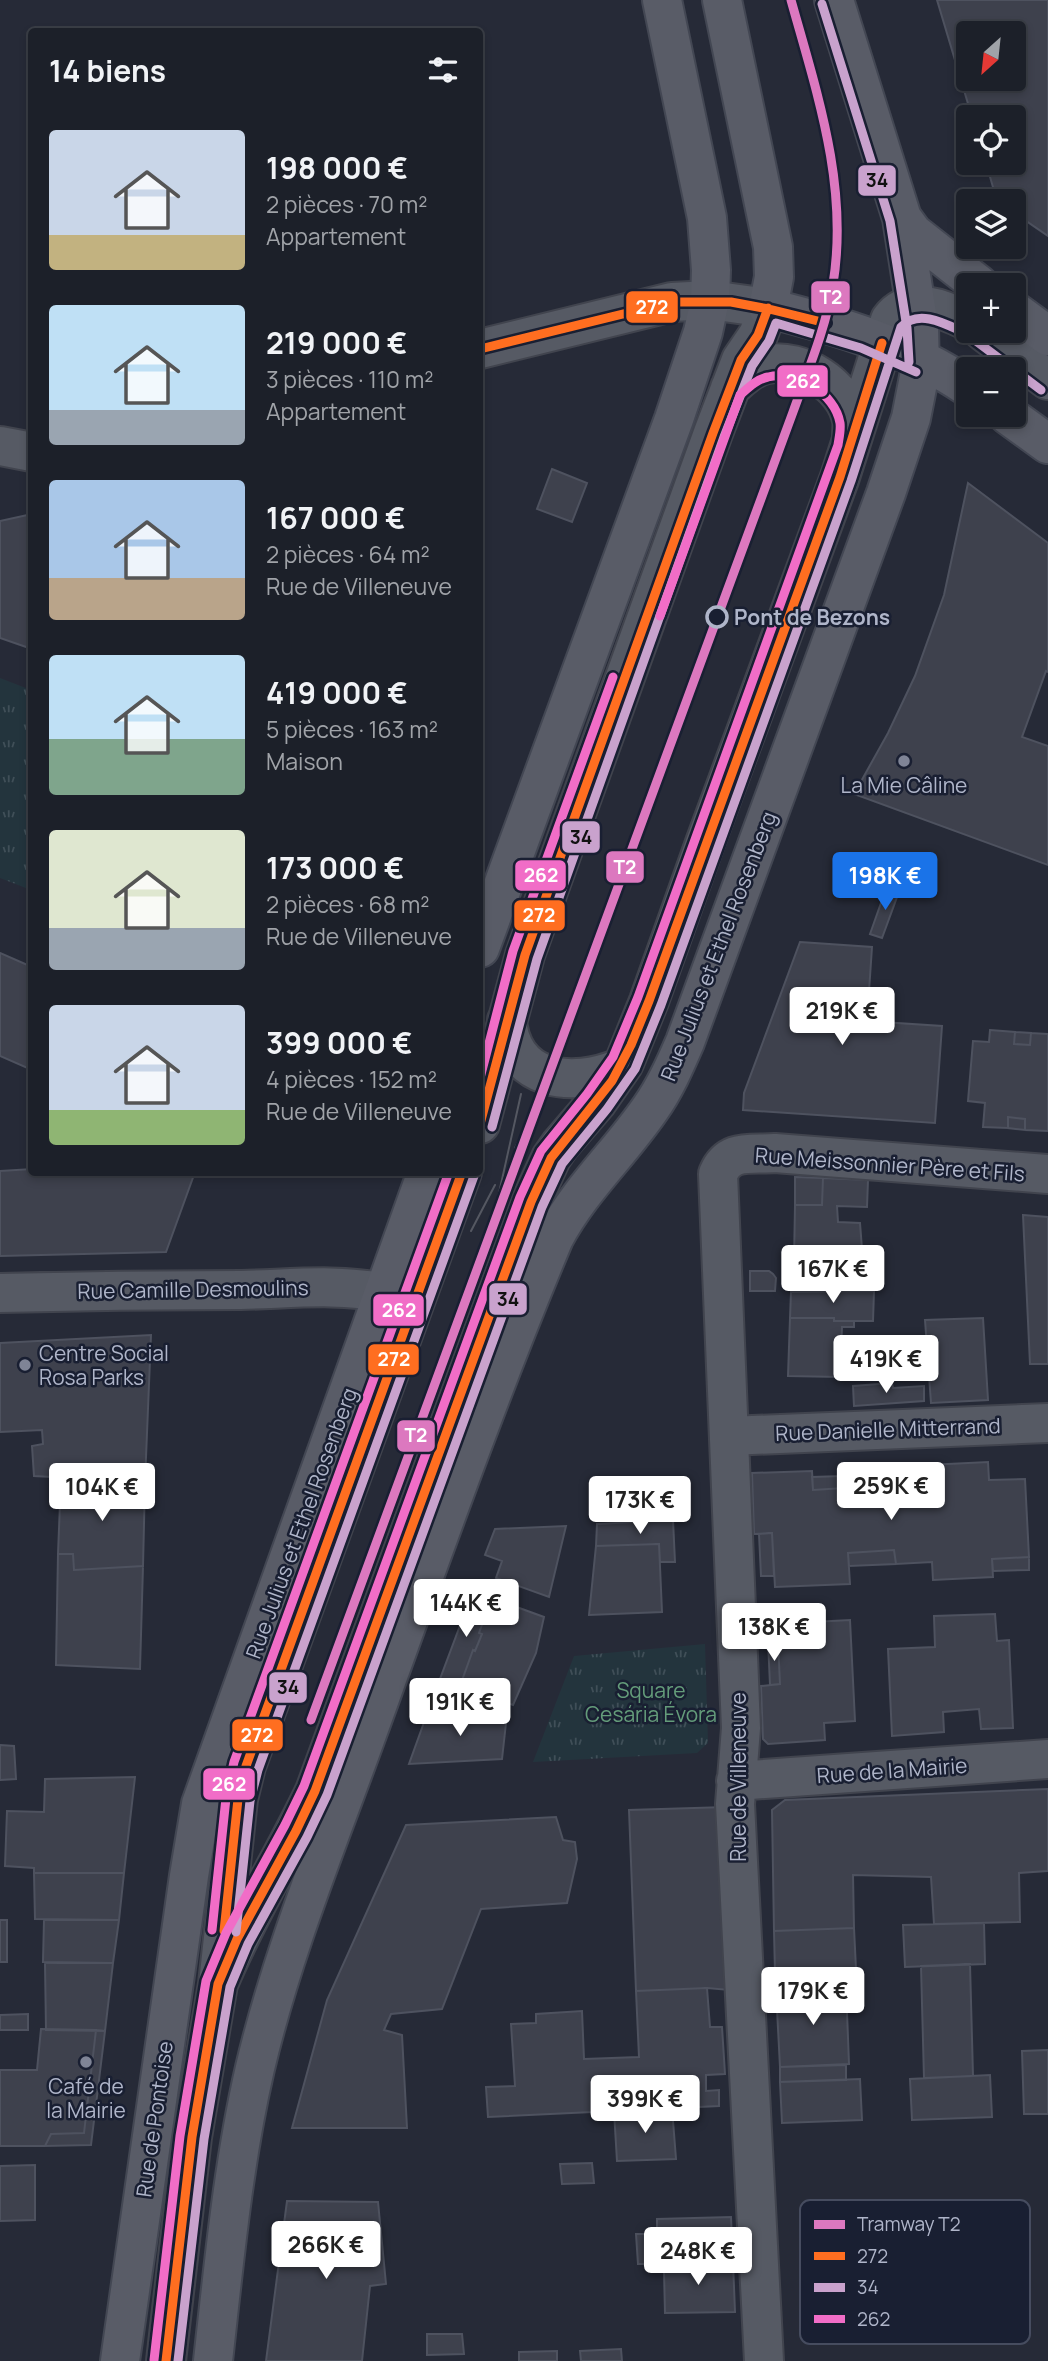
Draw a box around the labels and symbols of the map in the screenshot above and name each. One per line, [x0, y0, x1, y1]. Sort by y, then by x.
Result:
north arrow [956, 21, 1026, 91]
line badge: 34 [857, 164, 897, 197]
text: 34 [866, 167, 888, 193]
line badge: T2 [810, 280, 851, 314]
text: T2 [820, 284, 842, 310]
line badge: 272 [625, 290, 679, 324]
text: 272 [636, 294, 668, 320]
line badge: 262 [776, 364, 829, 398]
text: 262 [786, 368, 820, 394]
place label: Pont de Bezons [734, 603, 890, 631]
marker: Pont de Bezons [706, 606, 728, 628]
marker: La Mie Câline [896, 753, 912, 769]
place label: La Mie Câline [841, 771, 967, 799]
street label: Rue Julius et Ethel Rosenberg [654, 807, 782, 1085]
line badge: 34 [561, 820, 601, 854]
text: 34 [570, 824, 592, 850]
line badge: T2 [605, 850, 645, 884]
pin: 198K € [828, 852, 942, 912]
text: T2 [614, 854, 636, 880]
line badge: 262 [514, 859, 567, 892]
text: 262 [524, 862, 558, 888]
line badge: 272 [513, 899, 566, 932]
text: 272 [523, 902, 555, 928]
pin: 219K € [785, 988, 899, 1047]
street label: Rue Meissonnier Père et Fils [754, 1141, 1026, 1187]
pin: 167K € [776, 1246, 890, 1305]
street label: Rue Camille Desmoulins [77, 1273, 309, 1305]
line badge: 34 [488, 1282, 528, 1316]
text: 34 [497, 1286, 519, 1312]
line badge: 262 [372, 1293, 425, 1327]
text: 262 [382, 1297, 416, 1323]
pin: 419K € [829, 1336, 943, 1395]
place label: Centre Social Rosa Parks [39, 1339, 169, 1391]
line badge: 272 [367, 1343, 420, 1376]
text: 272 [378, 1346, 410, 1372]
marker: Centre Social Rosa Parks [17, 1357, 33, 1373]
street label: Rue Julius et Ethel Rosenberg [239, 1384, 363, 1662]
street label: Rue Danielle Mitterrand [775, 1411, 1001, 1447]
line badge: T2 [396, 1419, 436, 1453]
text: T2 [405, 1422, 427, 1448]
pin: 259K € [834, 1462, 948, 1522]
pin: 104K € [45, 1464, 159, 1523]
pin: 173K € [583, 1476, 697, 1536]
pin: 144K € [409, 1580, 523, 1639]
pin: 138K € [717, 1604, 831, 1663]
line badge: 34 [268, 1671, 308, 1704]
text: 34 [277, 1674, 299, 1700]
park label: Square Cesária Évora [585, 1676, 717, 1728]
pin: 191K € [403, 1678, 517, 1738]
street label: Rue de Villeneuve [724, 1692, 752, 1862]
line badge: 272 [231, 1718, 284, 1752]
text: 272 [241, 1722, 273, 1748]
street label: Rue de la Mairie [816, 1751, 968, 1789]
line badge: 262 [202, 1767, 256, 1801]
text: 262 [212, 1771, 246, 1797]
pin: 179K € [756, 1968, 870, 2027]
street label: Rue de Pontoise [129, 2039, 179, 2199]
marker: Café de la Mairie [78, 2054, 94, 2070]
place label: Café de la Mairie [46, 2072, 126, 2124]
pin: 399K € [588, 2076, 702, 2135]
legend [800, 2200, 1030, 2344]
text: Tramway T2 [857, 2211, 961, 2237]
pin: 266K € [269, 2222, 383, 2281]
pin: 248K € [641, 2228, 755, 2287]
text: 272 [857, 2243, 888, 2269]
text: 34 [857, 2274, 879, 2300]
text: 262 [857, 2306, 890, 2332]

